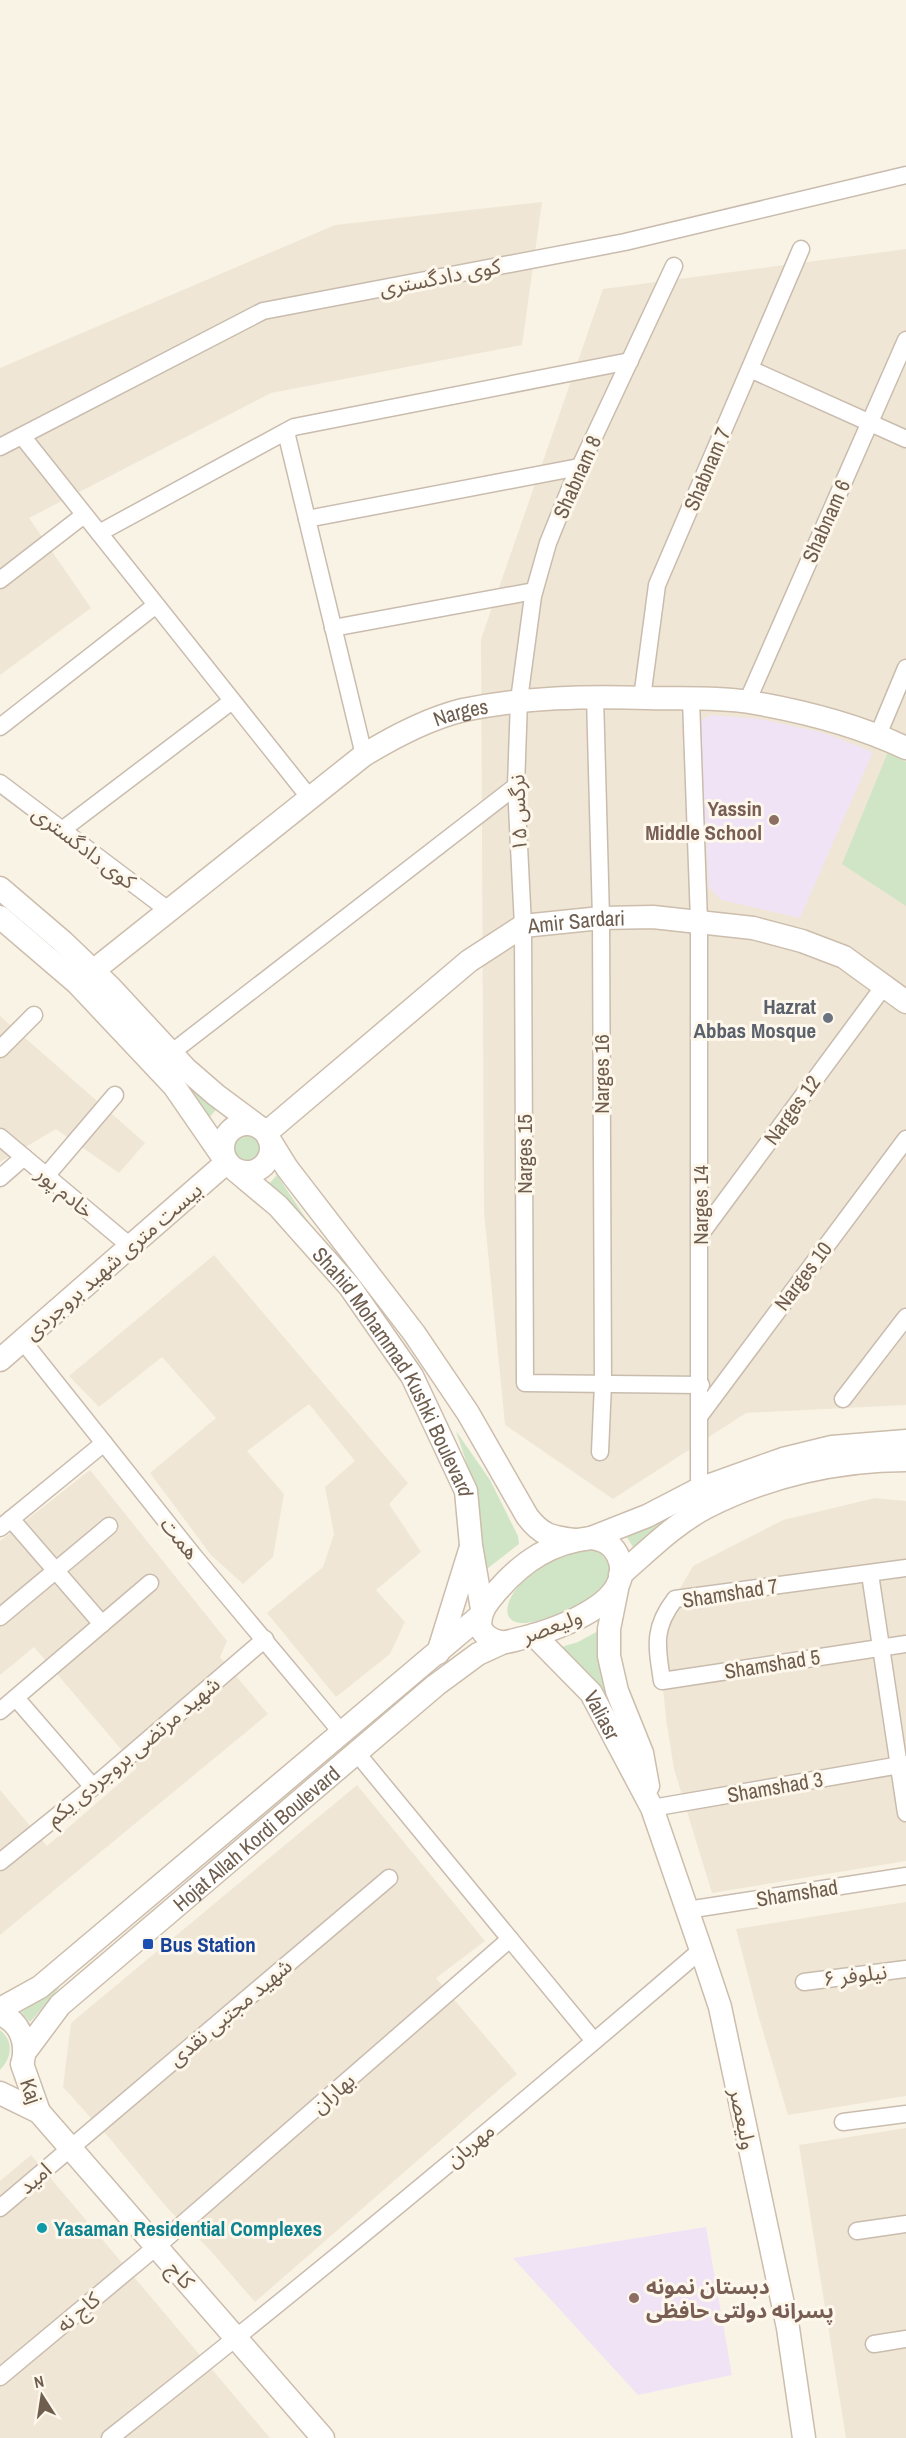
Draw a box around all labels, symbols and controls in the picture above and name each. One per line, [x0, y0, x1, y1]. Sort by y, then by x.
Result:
street label: کوی دادگستری [377, 251, 503, 303]
street label: Shabnam 7 [676, 423, 738, 515]
street label: Shabnam 8 [546, 431, 608, 523]
street label: Shabnam 6 [795, 475, 857, 567]
street label: Narges [429, 691, 490, 733]
street label: نرگس ۱۵ [502, 774, 534, 852]
place label: Yassin Middle School [645, 794, 762, 847]
street label: کوی دادگستری [26, 798, 142, 896]
marker: Yassin Middle School [767, 813, 781, 827]
street label: Amir Sardari [525, 903, 625, 940]
place label: Hazrat Abbas Mosque [694, 992, 816, 1045]
marker: Hazrat Abbas Mosque [821, 1011, 835, 1025]
street label: Narges 16 [587, 1034, 616, 1114]
street label: Narges 12 [757, 1069, 827, 1151]
street label: Narges 15 [510, 1114, 539, 1194]
street label: خادم پور [28, 1159, 100, 1226]
street label: Narges 14 [686, 1165, 715, 1245]
street label: بیست متری شهید بروجردی [18, 1175, 208, 1347]
street label: Narges 10 [768, 1236, 838, 1316]
street label: Shahid Mohammad Kushki Boulevard [306, 1240, 481, 1497]
street label: همت [154, 1511, 206, 1565]
street label: Shamshad 7 [680, 1571, 780, 1615]
street label: ولیعصر [517, 1602, 586, 1651]
street label: Shamshad 5 [722, 1642, 822, 1686]
street label: شهید مرتضی بروجردی یکم [40, 1670, 227, 1833]
street label: Valiasr [577, 1685, 628, 1745]
street label: Hojat Allah Kordi Boulevard [166, 1759, 346, 1918]
street label: Shamshad 3 [725, 1764, 825, 1810]
street label: Shamshad [754, 1872, 840, 1914]
place label: Bus Station [160, 1930, 256, 1959]
marker: Bus Station [141, 1937, 155, 1951]
street label: شهید مجتبی نقدی [162, 1951, 298, 2073]
street label: نیلوفر ۶ [821, 1957, 889, 1993]
street label: بهاران [305, 2066, 361, 2120]
street label: Kaj [13, 2075, 49, 2107]
street label: ولیعصر [722, 2085, 764, 2152]
street label: مهربان [439, 2116, 501, 2174]
street label: امید [12, 2156, 58, 2200]
place label: Yasaman Residential Complexes [54, 2214, 322, 2243]
marker: Yasaman Residential Complexes [35, 2221, 49, 2235]
street label: کاج [160, 2255, 201, 2296]
place label: دبستان نمونه پسرانه دولتی حافظی [646, 2272, 834, 2325]
street label: کاج نه [50, 2285, 107, 2340]
marker: دبستان نمونه پسرانه دولتی حافظی [627, 2291, 641, 2305]
north arrow [12, 2366, 72, 2426]
text: N [32, 2370, 46, 2393]

